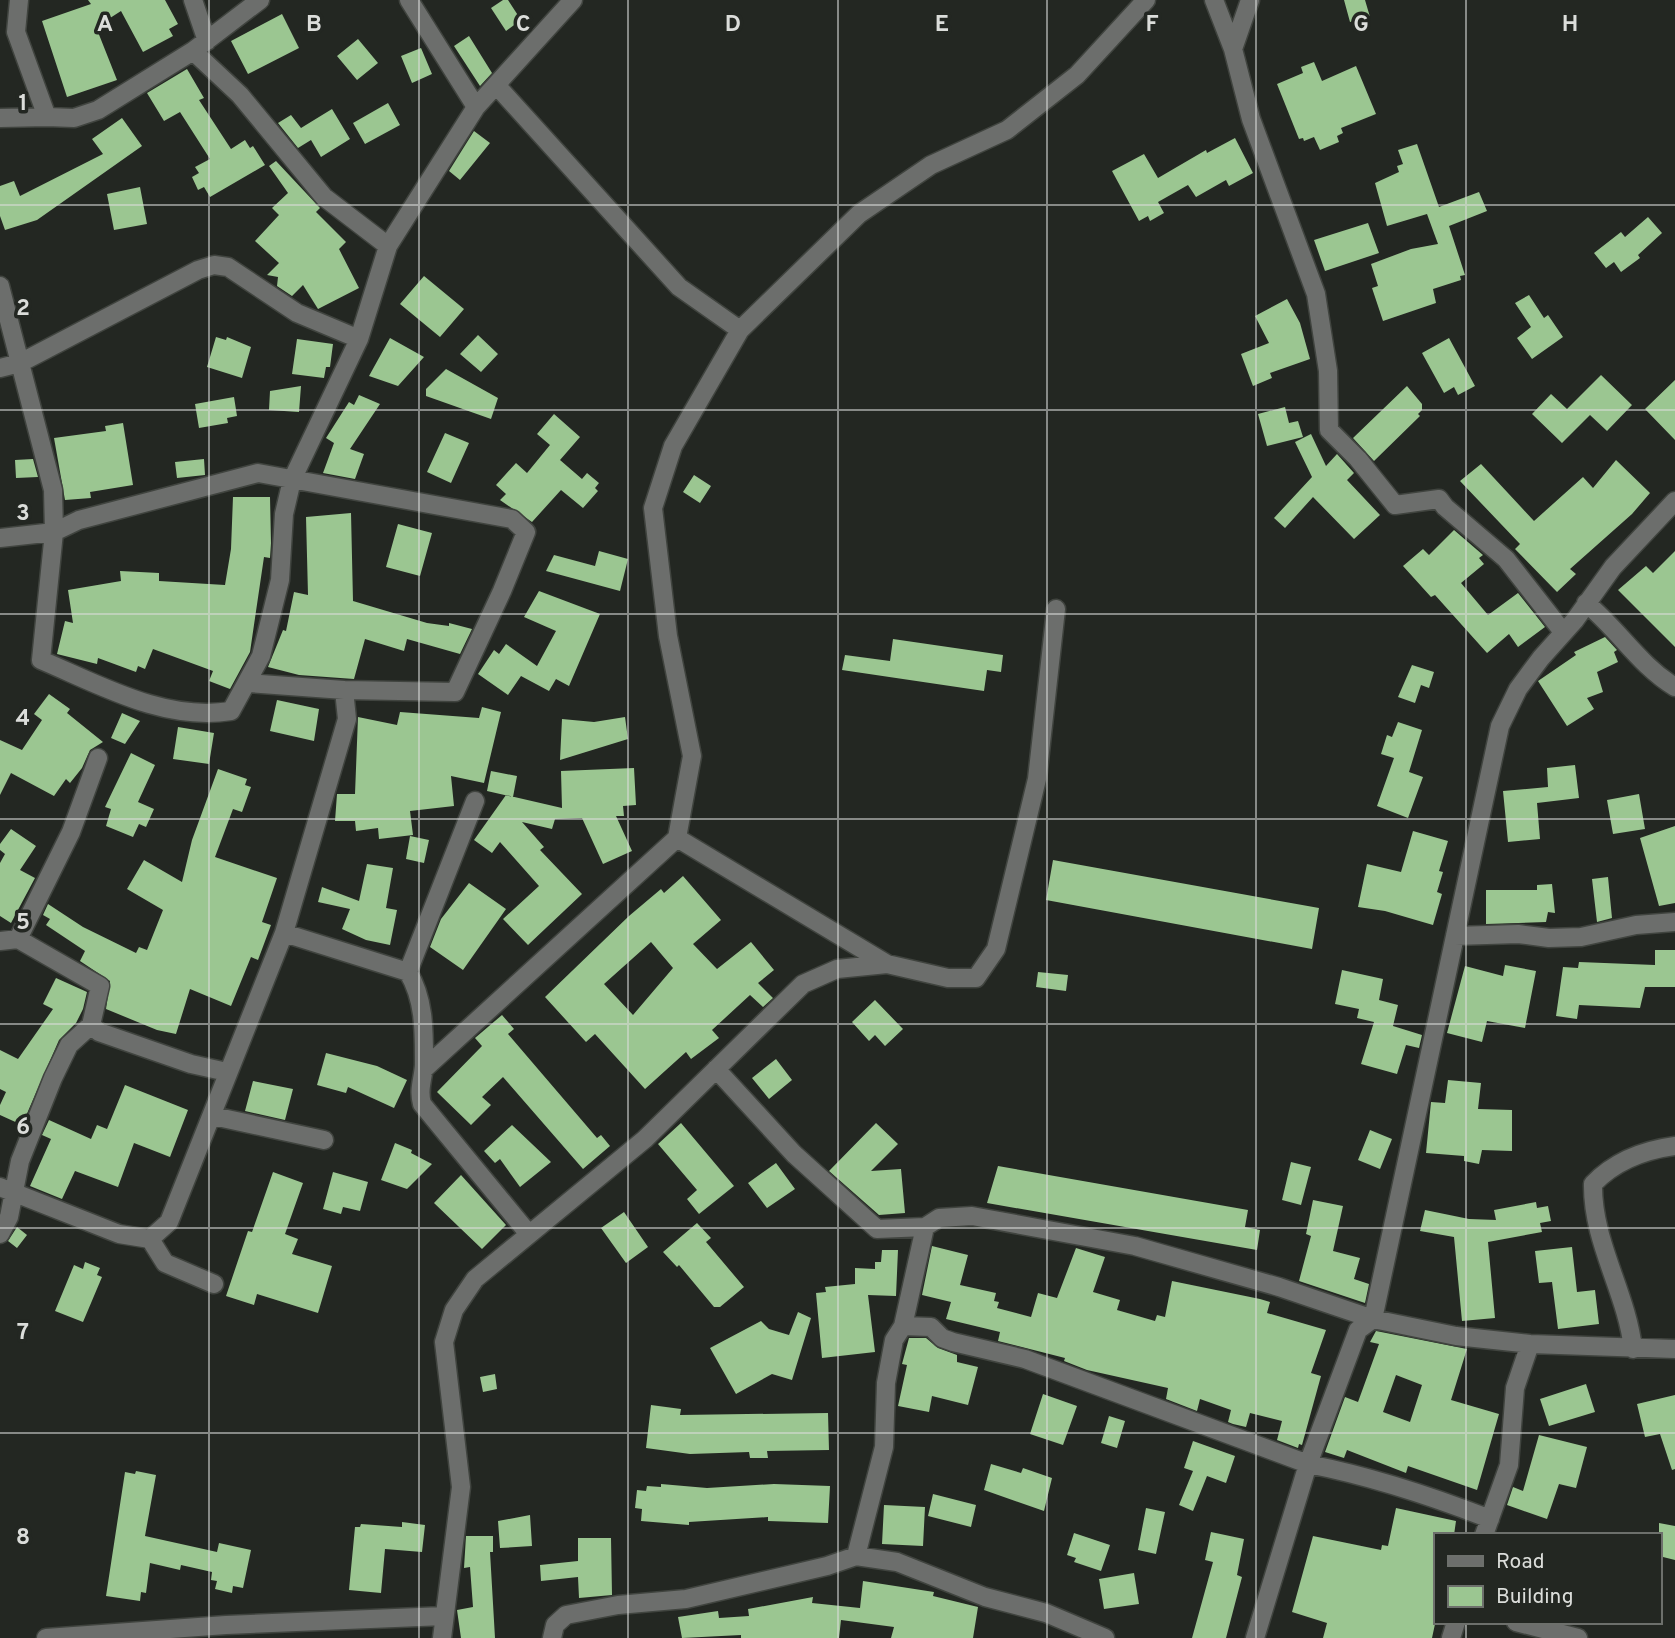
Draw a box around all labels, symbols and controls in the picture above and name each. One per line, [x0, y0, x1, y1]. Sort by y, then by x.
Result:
text: A [97, 11, 113, 40]
text: B [306, 11, 322, 40]
text: C [516, 11, 530, 40]
text: D [725, 11, 741, 40]
text: E [935, 11, 949, 40]
text: F [1145, 11, 1159, 40]
text: G [1353, 11, 1369, 40]
text: H [1562, 11, 1578, 40]
text: 1 [18, 90, 28, 119]
text: 2 [16, 295, 30, 324]
text: 3 [16, 500, 30, 529]
text: 4 [16, 705, 30, 734]
text: 5 [16, 909, 30, 938]
text: 6 [16, 1114, 30, 1143]
text: 7 [17, 1319, 29, 1348]
text: 8 [16, 1524, 30, 1553]
legend [1434, 1533, 1661, 1624]
text: Road [1496, 1549, 1545, 1576]
text: Building [1496, 1584, 1574, 1611]

